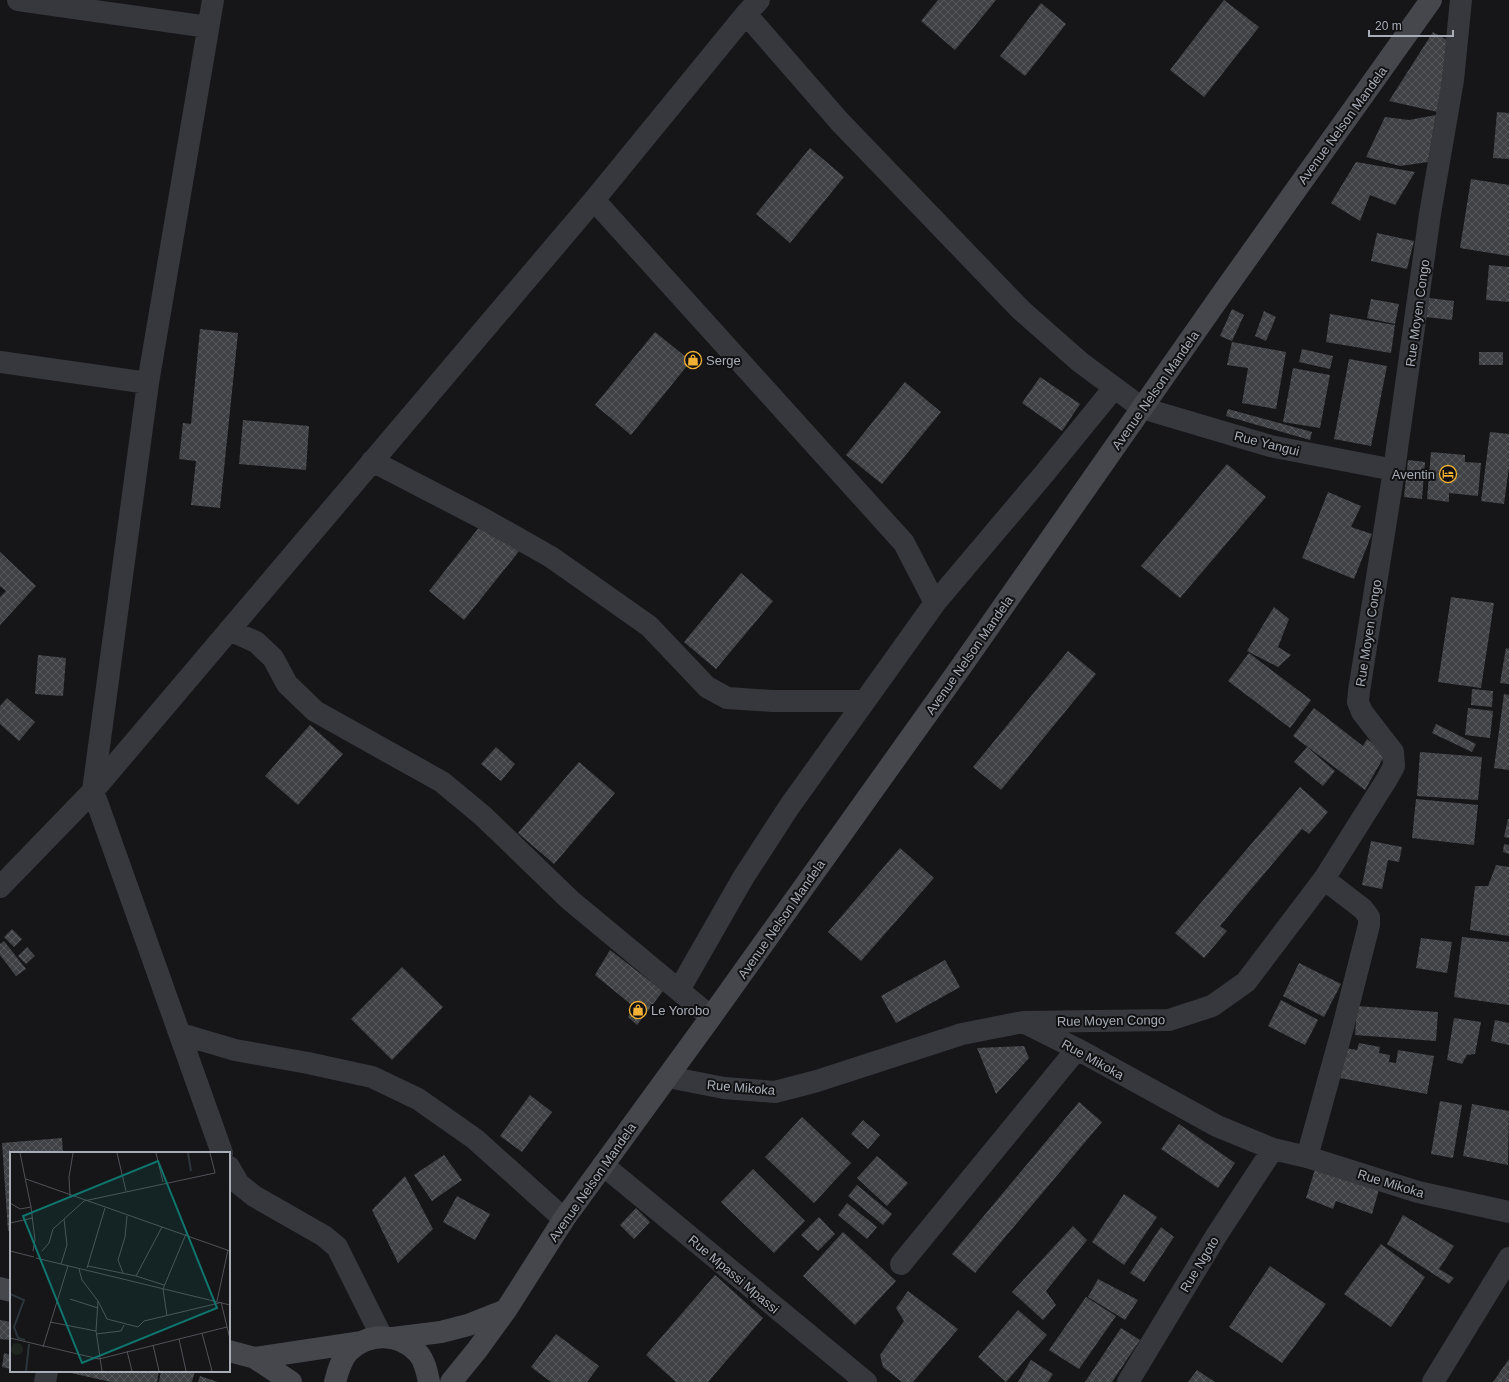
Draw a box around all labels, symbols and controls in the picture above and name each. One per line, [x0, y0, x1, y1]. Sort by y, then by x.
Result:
scale bar [1369, 12, 1453, 38]
text: 20 m [1375, 19, 1402, 33]
street label: Avenue Nelson Mandela [1295, 63, 1390, 187]
street label: Rue Moyen Congo [1403, 258, 1432, 368]
street label: Avenue Nelson Mandela [1109, 327, 1203, 453]
shop icon: Serge [683, 350, 703, 370]
place label: Serge [706, 353, 741, 368]
street label: Rue Yangui [1233, 428, 1301, 459]
hotel icon: Aventin [1438, 464, 1458, 484]
place label: Aventin [1392, 467, 1435, 482]
street label: Rue Moyen Congo [1353, 578, 1384, 688]
street label: Avenue Nelson Mandela [923, 592, 1017, 718]
street label: Avenue Nelson Mandela [735, 856, 829, 982]
shop icon: Le Yorobo [628, 1000, 648, 1020]
place label: Le Yorobo [651, 1003, 710, 1018]
street label: Rue Moyen Congo [1057, 1012, 1165, 1029]
street label: Rue Mikoka [1059, 1036, 1127, 1083]
street label: Rue Mikoka [706, 1077, 777, 1098]
street label: Avenue Nelson Mandela [546, 1119, 640, 1245]
inset map [10, 1152, 230, 1372]
street label: Rue Mikoka [1356, 1166, 1427, 1201]
street label: Rue Mpassi Mpassi [685, 1232, 782, 1317]
street label: Rue Ngoto [1177, 1234, 1222, 1295]

